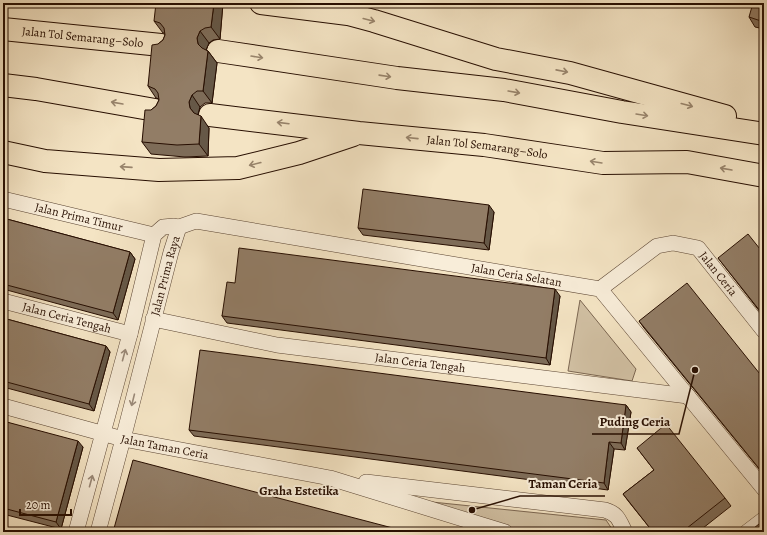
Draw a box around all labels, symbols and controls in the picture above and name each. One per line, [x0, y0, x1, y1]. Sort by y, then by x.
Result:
one-way arrow [362, 16, 375, 24]
street label: Jalan Tol Semarang–Solo [21, 23, 144, 51]
one-way arrow [250, 53, 263, 61]
one-way arrow [555, 68, 568, 76]
one-way arrow [378, 73, 391, 80]
one-way arrow [508, 88, 521, 96]
one-way arrow [111, 99, 124, 107]
one-way arrow [680, 102, 693, 109]
one-way arrow [635, 111, 648, 119]
one-way arrow [277, 120, 290, 127]
street label: Jalan Tol Semarang–Solo [426, 132, 549, 163]
one-way arrow [406, 134, 419, 141]
one-way arrow [590, 158, 603, 166]
one-way arrow [249, 160, 262, 168]
one-way arrow [120, 164, 133, 171]
one-way arrow [720, 165, 733, 173]
street label: Jalan Prima Timur [33, 199, 125, 235]
street label: Jalan Prima Raya [147, 233, 184, 317]
street label: Jalan Ceria [696, 248, 741, 300]
street label: Jalan Ceria Selatan [470, 259, 563, 290]
street label: Jalan Ceria Tengah [21, 298, 113, 337]
one-way arrow [121, 349, 128, 362]
street label: Jalan Ceria Tengah [374, 349, 467, 376]
one-way arrow [129, 393, 136, 406]
callout: Puding Ceria [592, 409, 679, 434]
text: Puding Ceria [600, 413, 671, 430]
street label: Jalan Taman Ceria [119, 431, 210, 463]
callout: Taman Ceria [520, 471, 605, 496]
one-way arrow [87, 475, 95, 488]
text: Taman Ceria [528, 475, 598, 492]
district label: Graha Estetika [259, 482, 340, 499]
scale bar [20, 491, 71, 517]
text: 20 m [26, 497, 50, 513]

